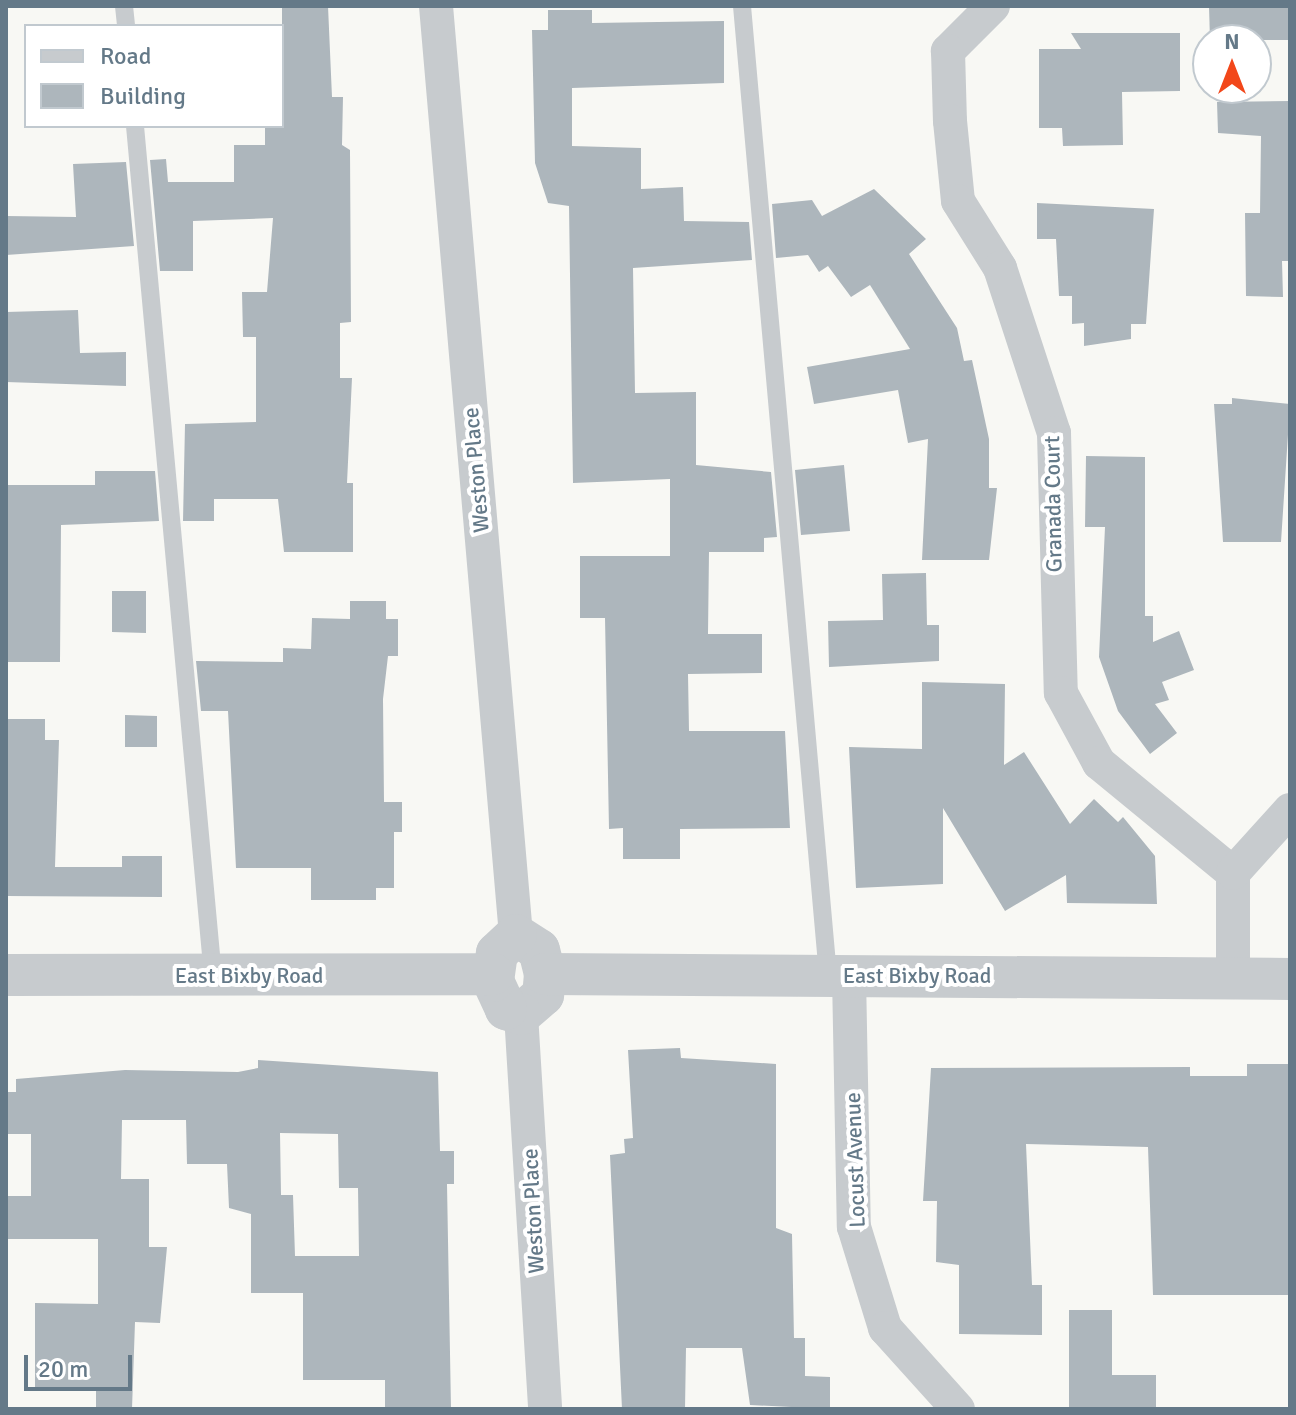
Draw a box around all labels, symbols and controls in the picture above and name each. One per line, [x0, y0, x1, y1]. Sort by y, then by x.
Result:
legend [24, 24, 284, 128]
north arrow [1192, 24, 1272, 104]
text: N [1224, 28, 1240, 55]
text: Road [100, 41, 151, 71]
text: Building [100, 81, 186, 111]
street label: Weston Place [457, 406, 495, 534]
street label: Granada Court [1039, 435, 1067, 573]
street label: East Bixby Road [175, 963, 323, 989]
street label: East Bixby Road [843, 963, 991, 989]
street label: Locust Avenue [839, 1092, 871, 1228]
street label: Weston Place [517, 1148, 549, 1274]
scale bar [28, 1339, 136, 1389]
text: 20 m [38, 1354, 88, 1384]

